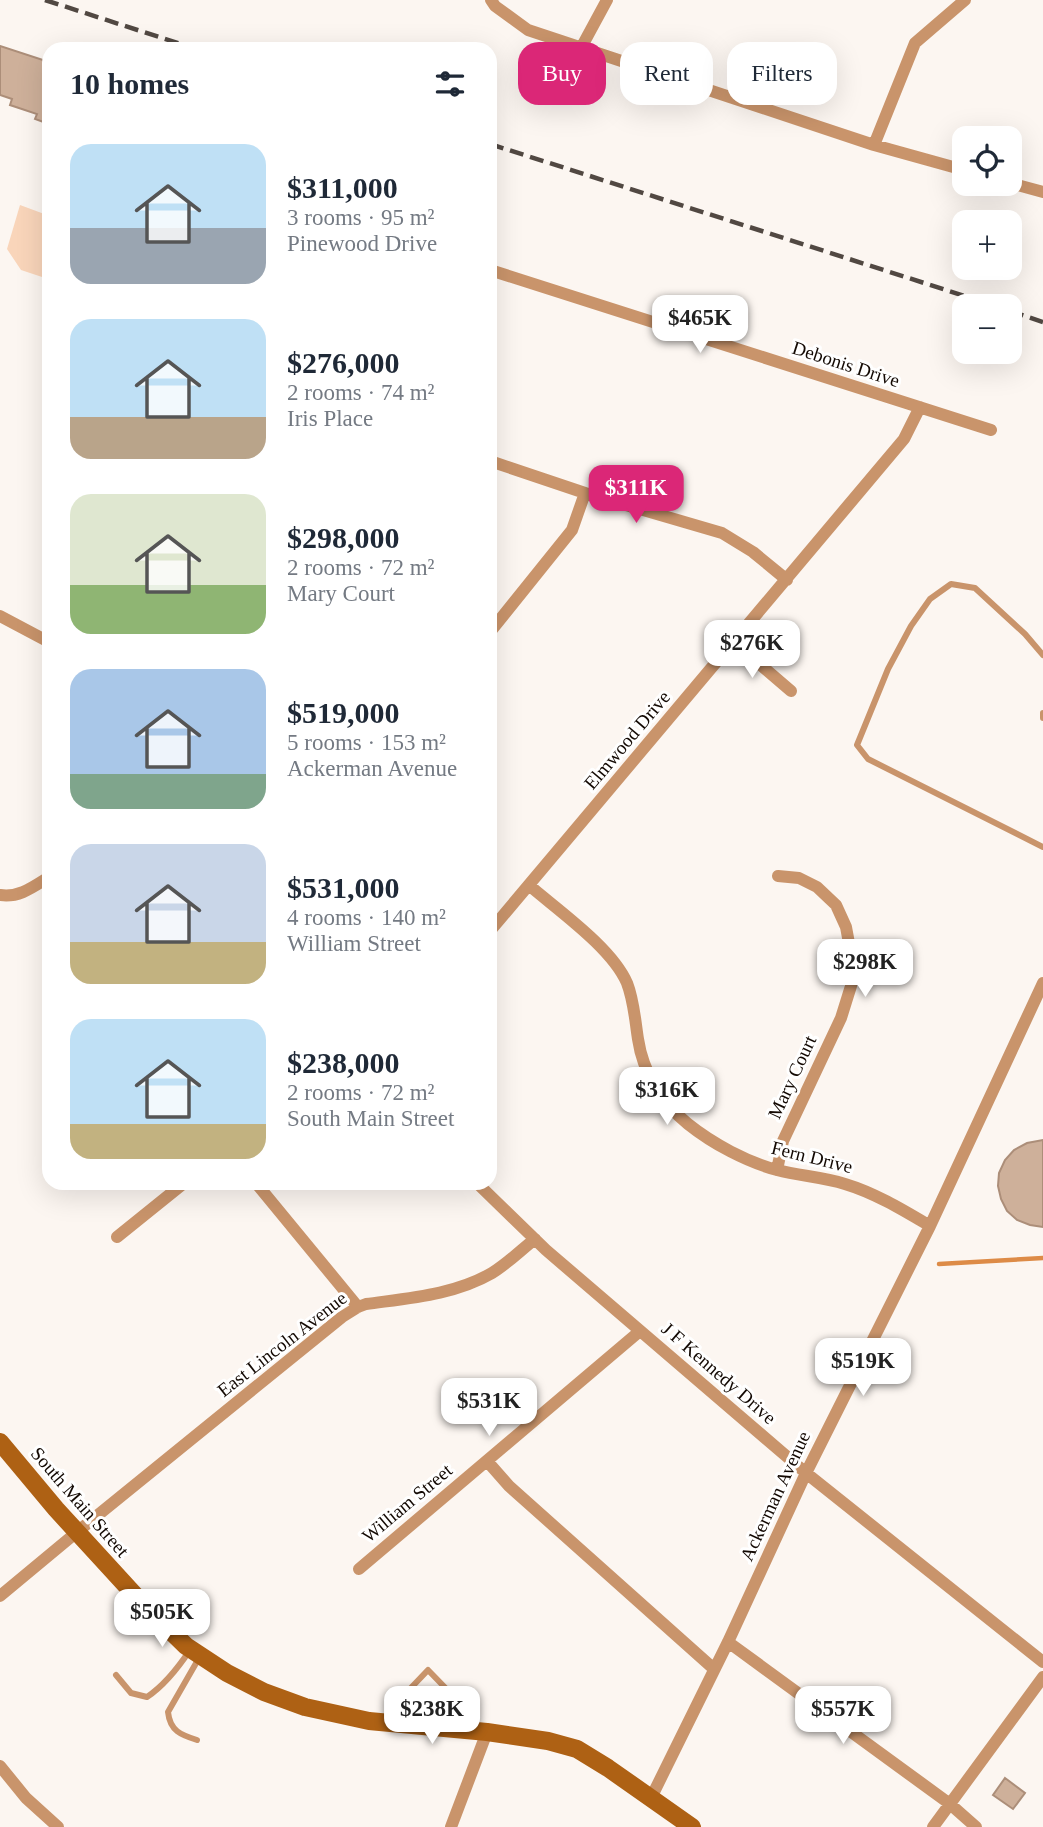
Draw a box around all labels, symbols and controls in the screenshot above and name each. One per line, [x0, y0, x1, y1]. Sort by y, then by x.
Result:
chip: Buy [518, 42, 606, 105]
chip: Rent [620, 42, 713, 105]
chip: Filters [727, 42, 837, 105]
icon: filters [431, 65, 469, 103]
text: 10 homes [70, 67, 189, 100]
map controls [952, 126, 1022, 364]
button: locate [952, 126, 1022, 196]
text: $311,000 [287, 171, 398, 204]
icon: home [126, 172, 210, 256]
text: 3 rooms · 95 m² [287, 205, 434, 230]
button: + [952, 210, 1022, 280]
text: Pinewood Drive [287, 231, 437, 256]
button: − [952, 294, 1022, 364]
pin: $465K [651, 296, 749, 355]
text: $465K [668, 305, 732, 330]
street label: Debonis Drive [790, 337, 902, 391]
text: $276,000 [287, 346, 400, 379]
icon: home [126, 347, 210, 431]
text: 2 rooms · 74 m² [287, 380, 434, 405]
text: Iris Place [287, 406, 373, 431]
pin: $311K [587, 466, 685, 525]
text: $311K [605, 475, 667, 500]
text: $298,000 [287, 521, 400, 554]
icon: home [126, 522, 210, 606]
text: 2 rooms · 72 m² [287, 555, 434, 580]
text: Mary Court [287, 581, 395, 606]
pin: $276K [703, 620, 801, 680]
text: $276K [720, 630, 784, 655]
street label: Elmwood Drive [580, 687, 674, 793]
text: $519,000 [287, 696, 400, 729]
icon: home [126, 697, 210, 781]
text: 5 rooms · 153 m² [287, 730, 446, 755]
text: Ackerman Avenue [287, 756, 457, 781]
text: $531,000 [287, 871, 400, 904]
icon: home [126, 872, 210, 956]
text: 4 rooms · 140 m² [287, 905, 446, 930]
text: William Street [287, 931, 421, 956]
pin: $298K [816, 940, 914, 999]
text: $298K [833, 949, 897, 974]
street label: Mary Court [764, 1031, 821, 1122]
text: $238,000 [287, 1046, 400, 1079]
icon: home [126, 1047, 210, 1131]
pin: $316K [618, 1068, 716, 1127]
text: $316K [635, 1077, 699, 1102]
text: 2 rooms · 72 m² [287, 1080, 434, 1105]
text: South Main Street [287, 1106, 454, 1131]
street label: Fern Drive [769, 1137, 855, 1177]
street label: East Lincoln Avenue [213, 1287, 351, 1401]
street label: J F Kennedy Drive [658, 1318, 780, 1428]
pin: $519K [814, 1338, 912, 1398]
text: $519K [831, 1348, 895, 1373]
pin: $531K [440, 1378, 538, 1438]
text: $531K [457, 1388, 521, 1413]
street label: Ackerman Avenue [736, 1428, 814, 1564]
street label: South Main Street [27, 1443, 134, 1562]
street label: William Street [358, 1459, 457, 1547]
pin: $505K [113, 1590, 211, 1649]
text: $505K [130, 1599, 194, 1624]
pin: $238K [383, 1686, 481, 1746]
pin: $557K [794, 1686, 892, 1746]
text: $238K [400, 1696, 464, 1721]
text: $557K [811, 1696, 875, 1721]

